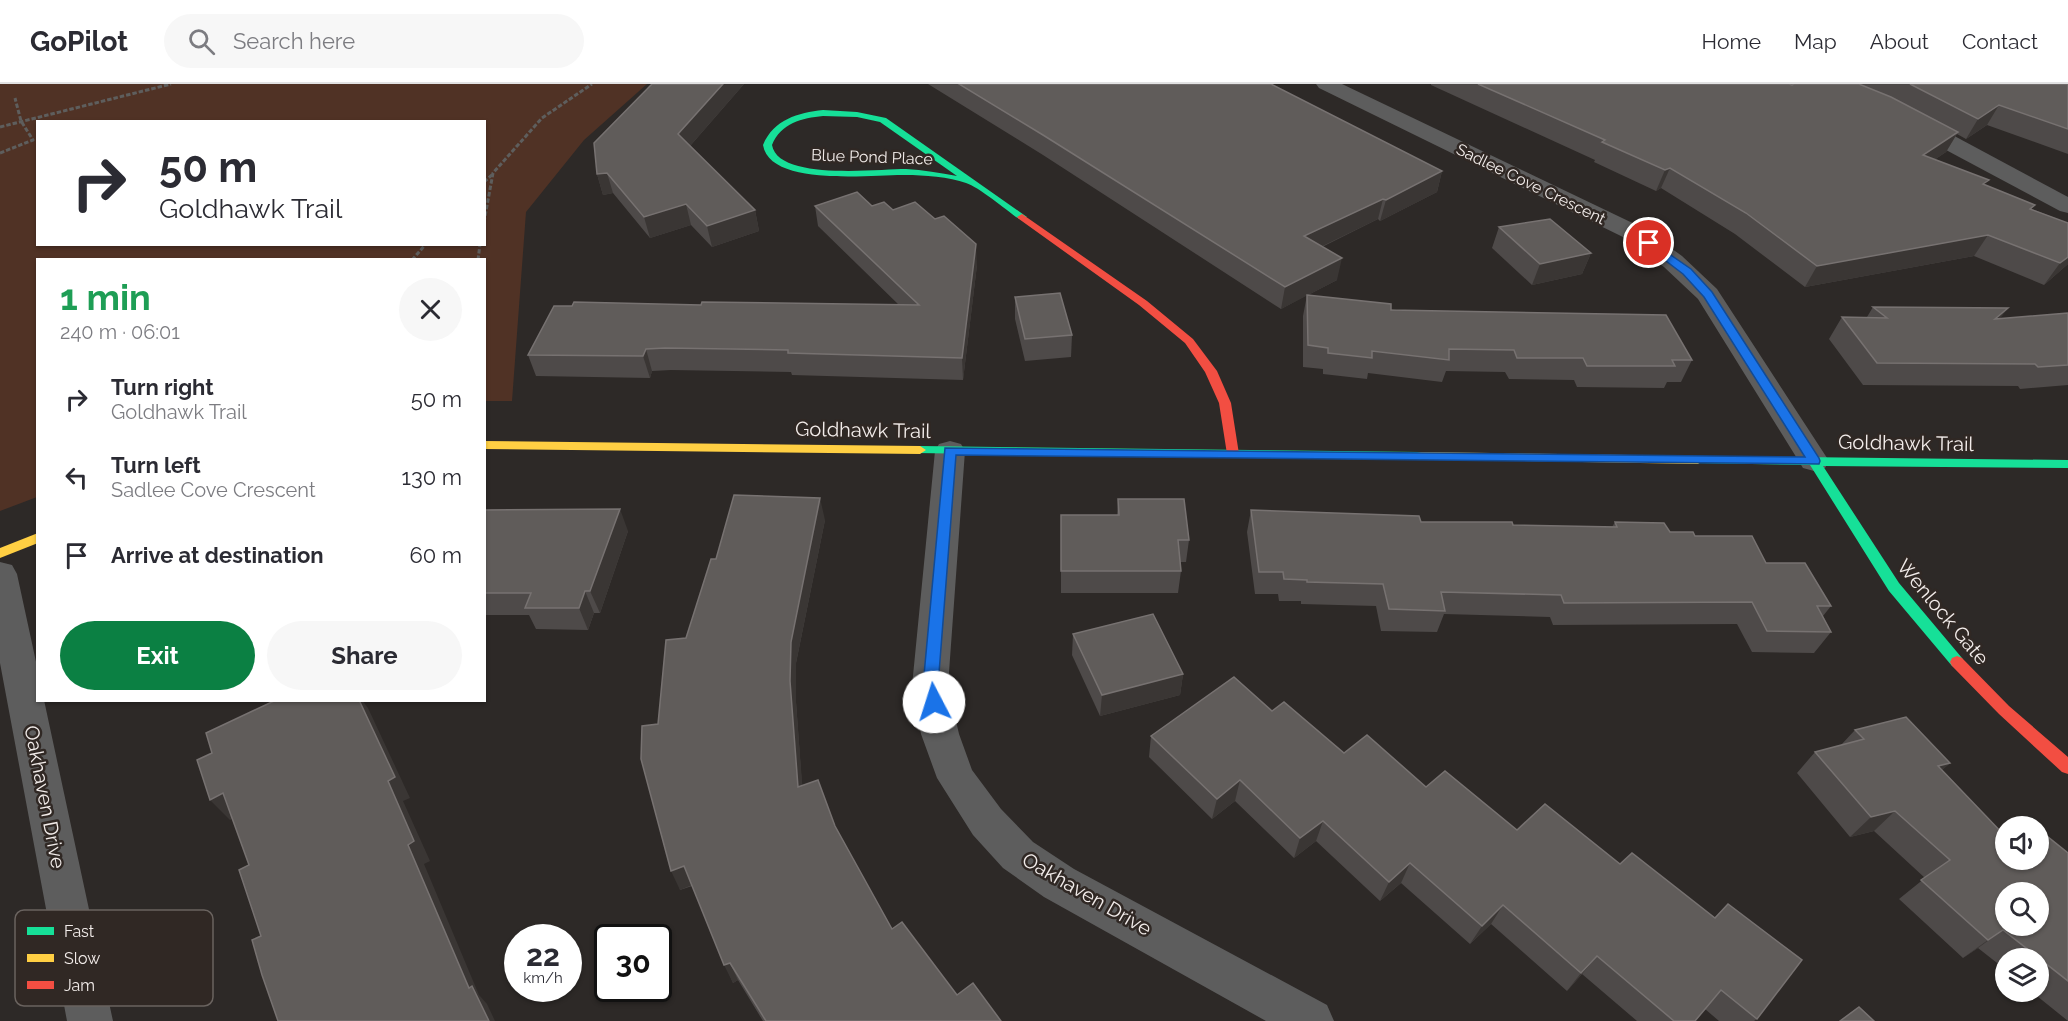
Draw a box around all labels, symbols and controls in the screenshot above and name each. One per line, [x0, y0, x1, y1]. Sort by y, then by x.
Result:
search box [164, 14, 584, 68]
text: GoPilot [30, 25, 128, 58]
icon: search [185, 25, 218, 58]
text: Search here [233, 28, 355, 54]
text: Home [1702, 29, 1761, 54]
text: Map [1794, 29, 1837, 54]
text: About [1870, 29, 1929, 54]
text: Contact [1962, 29, 2038, 54]
street label: Sadlee Cove Crescent [1453, 140, 1609, 229]
text: 50 m [159, 143, 257, 192]
icon: right [60, 144, 138, 222]
street label: Blue Pond Place [811, 145, 933, 169]
text: Goldhawk Trail [159, 193, 342, 224]
pin [1623, 217, 1674, 268]
icon: arrive [1632, 226, 1665, 259]
text: 1 min [60, 276, 151, 318]
button: close [399, 278, 462, 341]
text: 240 m · 06:01 [60, 320, 180, 344]
text: Turn right [111, 374, 214, 400]
icon: right [60, 383, 93, 416]
text: 50 m [411, 386, 462, 412]
text: Goldhawk Trail [111, 400, 247, 424]
street label: Goldhawk Trail [795, 417, 932, 443]
street label: Goldhawk Trail [1838, 430, 1975, 456]
text: Turn left [111, 452, 201, 478]
icon: left [60, 461, 93, 494]
text: 130 m [402, 464, 462, 490]
text: Sadlee Cove Crescent [111, 478, 316, 502]
icon: arrive [60, 539, 93, 572]
text: Arrive at destination [111, 542, 324, 568]
text: 60 m [409, 542, 462, 568]
street label: Wenlock Gate [1892, 554, 1994, 670]
button: Exit [60, 621, 255, 690]
button: Share [267, 621, 462, 690]
position arrow [902, 670, 966, 734]
street label: Oakhaven Drive [19, 723, 71, 871]
map controls [1995, 816, 2049, 1002]
button: sound [1995, 816, 2049, 870]
street label: Oakhaven Drive [1018, 847, 1156, 941]
button: search [1995, 882, 2049, 936]
legend [15, 910, 213, 1006]
text: Fast [64, 922, 95, 941]
speed limit sign: 30 [594, 924, 672, 1002]
text: 22 [526, 938, 560, 973]
button: layers [1995, 948, 2049, 1002]
text: Slow [64, 949, 100, 968]
text: km/h [523, 969, 563, 987]
text: Jam [64, 976, 95, 995]

